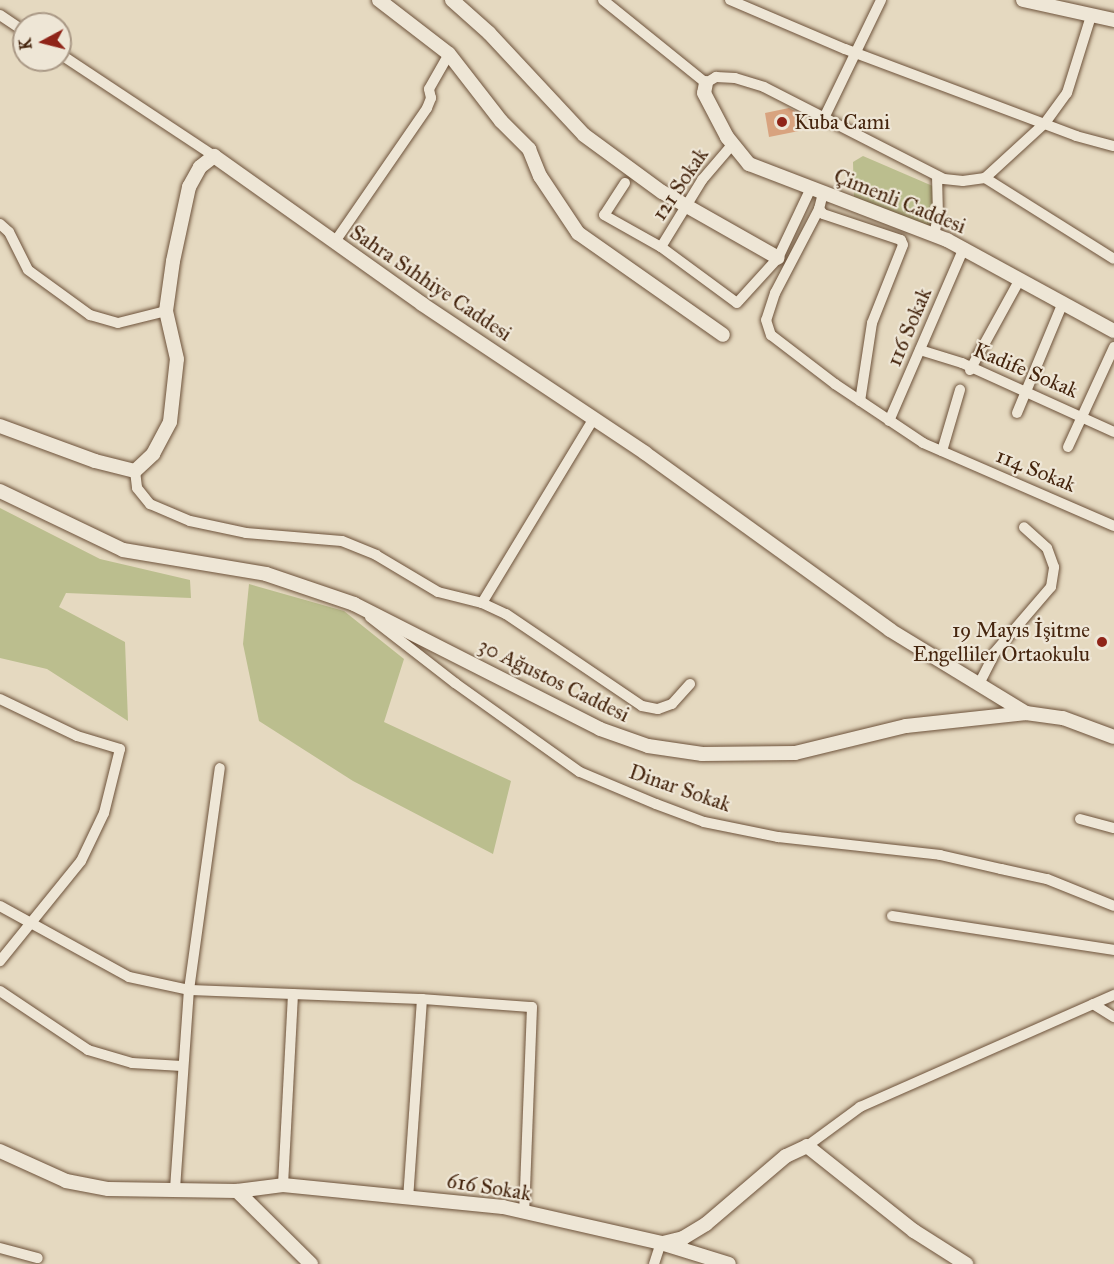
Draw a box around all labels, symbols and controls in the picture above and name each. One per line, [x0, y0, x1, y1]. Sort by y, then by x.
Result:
north arrow [12, 12, 72, 72]
text: K [16, 37, 36, 51]
place label: Kuba Cami [794, 109, 890, 135]
marker: Kuba Cami [775, 115, 789, 129]
street label: 121 Sokak [646, 143, 714, 225]
street label: Çimenli Caddesi [830, 163, 970, 239]
street label: Sahra Sıhhiye Caddesi [345, 219, 517, 347]
street label: 116 Sokak [881, 284, 937, 370]
street label: Kadife Sokak [970, 337, 1082, 403]
street label: 114 Sokak [992, 443, 1080, 497]
place label: 19 Mayıs İşitme Engelliler Ortaokulu [913, 617, 1090, 667]
street label: 30 Ağustos Caddesi [474, 633, 634, 727]
marker: 19 Mayıs İşitme Engelliler Ortaokulu [1095, 635, 1109, 649]
street label: Dinar Sokak [626, 759, 734, 817]
street label: 616 Sokak [445, 1168, 533, 1206]

